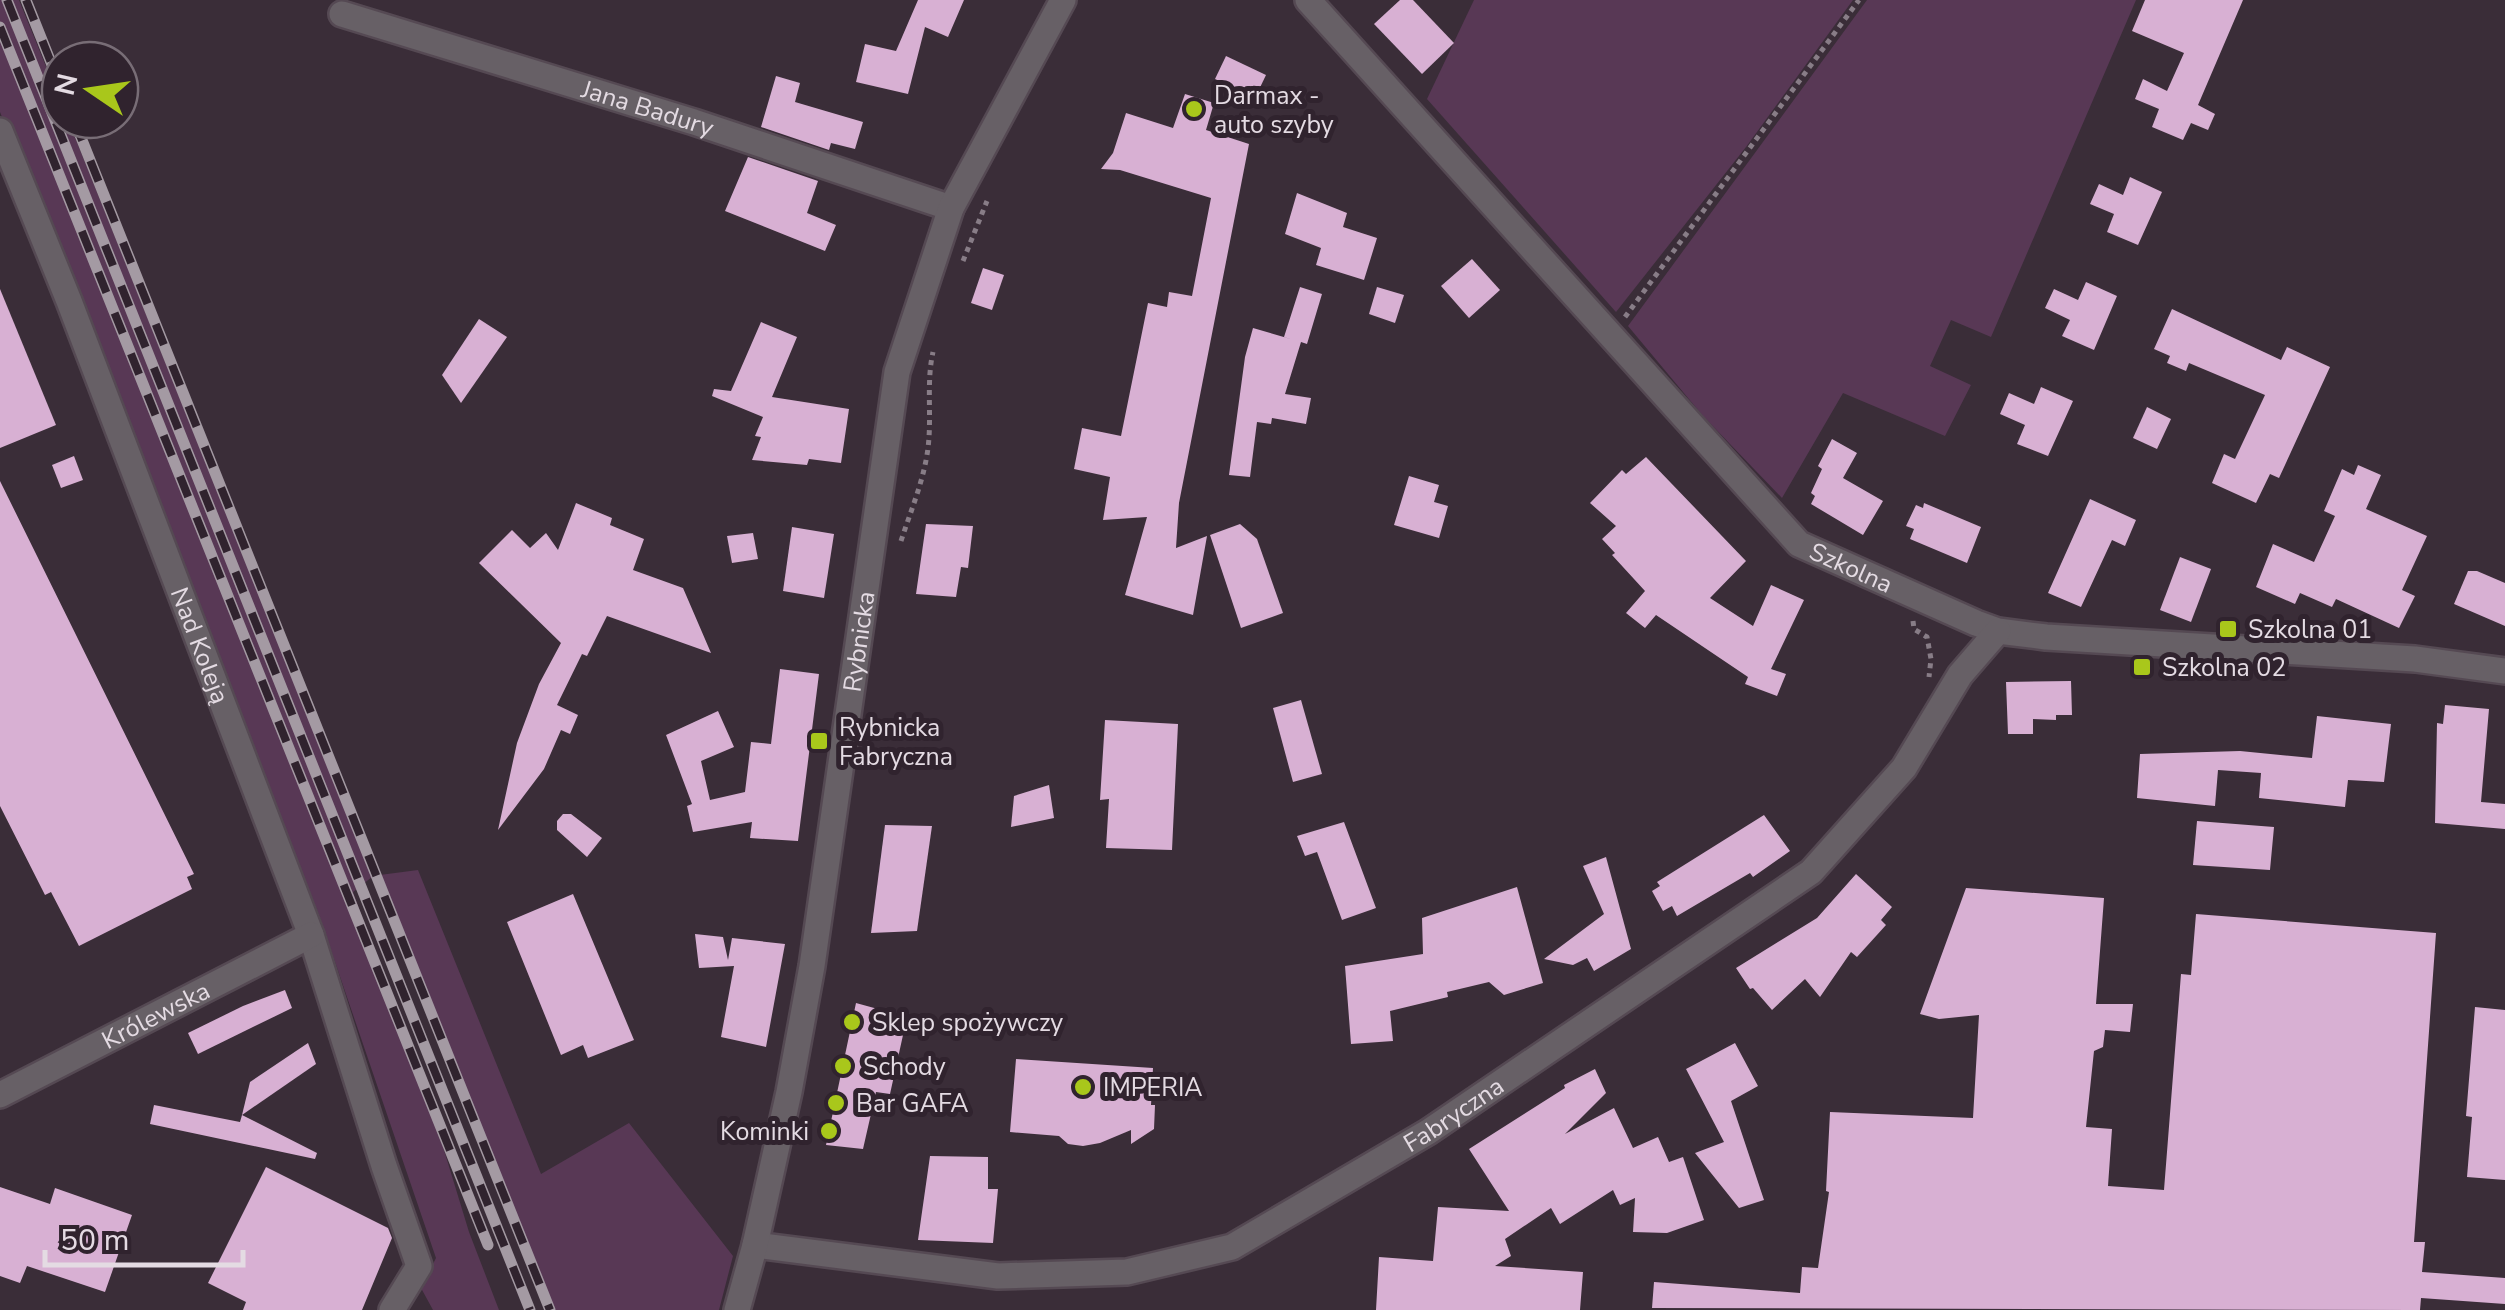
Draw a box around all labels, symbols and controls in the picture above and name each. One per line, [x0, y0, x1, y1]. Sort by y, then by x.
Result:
north arrow [40, 40, 140, 140]
text: N [46, 70, 87, 99]
street label: Jana Badury [576, 72, 718, 145]
place label: Darmax - auto szyby [1214, 79, 1334, 142]
marker: Darmax - auto szyby [1183, 98, 1205, 120]
street label: Szkolna [1804, 535, 1898, 602]
street label: Nad Koleją [162, 583, 237, 709]
street label: Rybnicka [835, 589, 883, 694]
place label: Szkolna 01 [2248, 613, 2372, 647]
marker: Szkolna 01 [2217, 618, 2239, 640]
place label: Szkolna 02 [2162, 651, 2286, 685]
marker: Szkolna 02 [2131, 656, 2153, 678]
place label: Rybnicka Fabryczna [839, 711, 953, 774]
marker: Rybnicka Fabryczna [808, 730, 830, 752]
street label: Królewska [96, 974, 216, 1058]
place label: Sklep spożywczy [872, 1006, 1063, 1040]
marker: Sklep spożywczy [841, 1011, 863, 1033]
place label: Schody [863, 1050, 946, 1084]
marker: Schody [832, 1055, 854, 1077]
street label: Fabryczna [1397, 1069, 1511, 1161]
place label: IMPERIA [1103, 1071, 1203, 1105]
marker: IMPERIA [1072, 1076, 1094, 1098]
place label: Bar GAFA [856, 1087, 968, 1121]
marker: Bar GAFA [825, 1092, 847, 1114]
place label: Kominki [720, 1115, 809, 1149]
marker: Kominki [818, 1120, 840, 1142]
scale bar [45, 1205, 242, 1267]
text: 50 m [60, 1220, 129, 1261]

